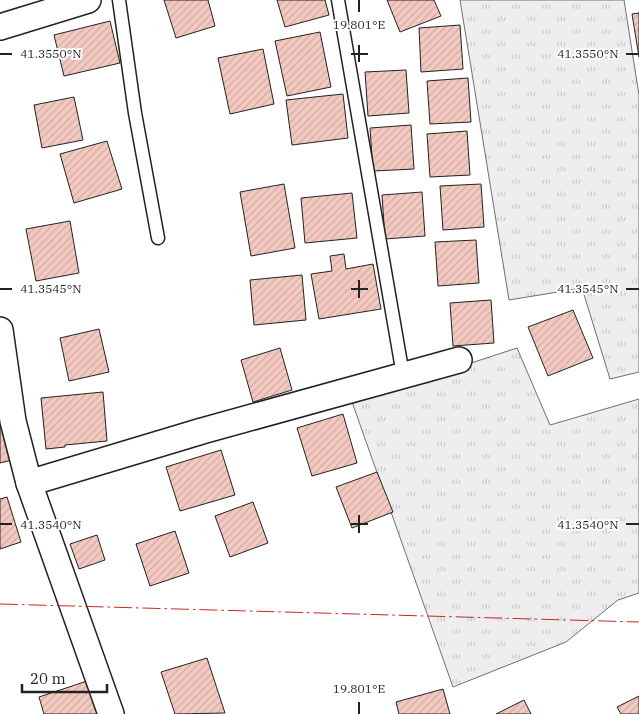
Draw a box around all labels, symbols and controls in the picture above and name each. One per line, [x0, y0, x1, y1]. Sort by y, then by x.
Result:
text: 19.801°E [333, 17, 385, 32]
text: 41.3550°N [20, 46, 82, 61]
text: 41.3550°N [557, 46, 619, 61]
text: 41.3545°N [20, 281, 82, 296]
text: 41.3545°N [557, 281, 619, 296]
text: 41.3540°N [20, 517, 82, 532]
text: 41.3540°N [557, 517, 619, 532]
scale bar [22, 662, 108, 694]
text: 20 m [30, 669, 66, 688]
text: 19.801°E [333, 681, 385, 696]

